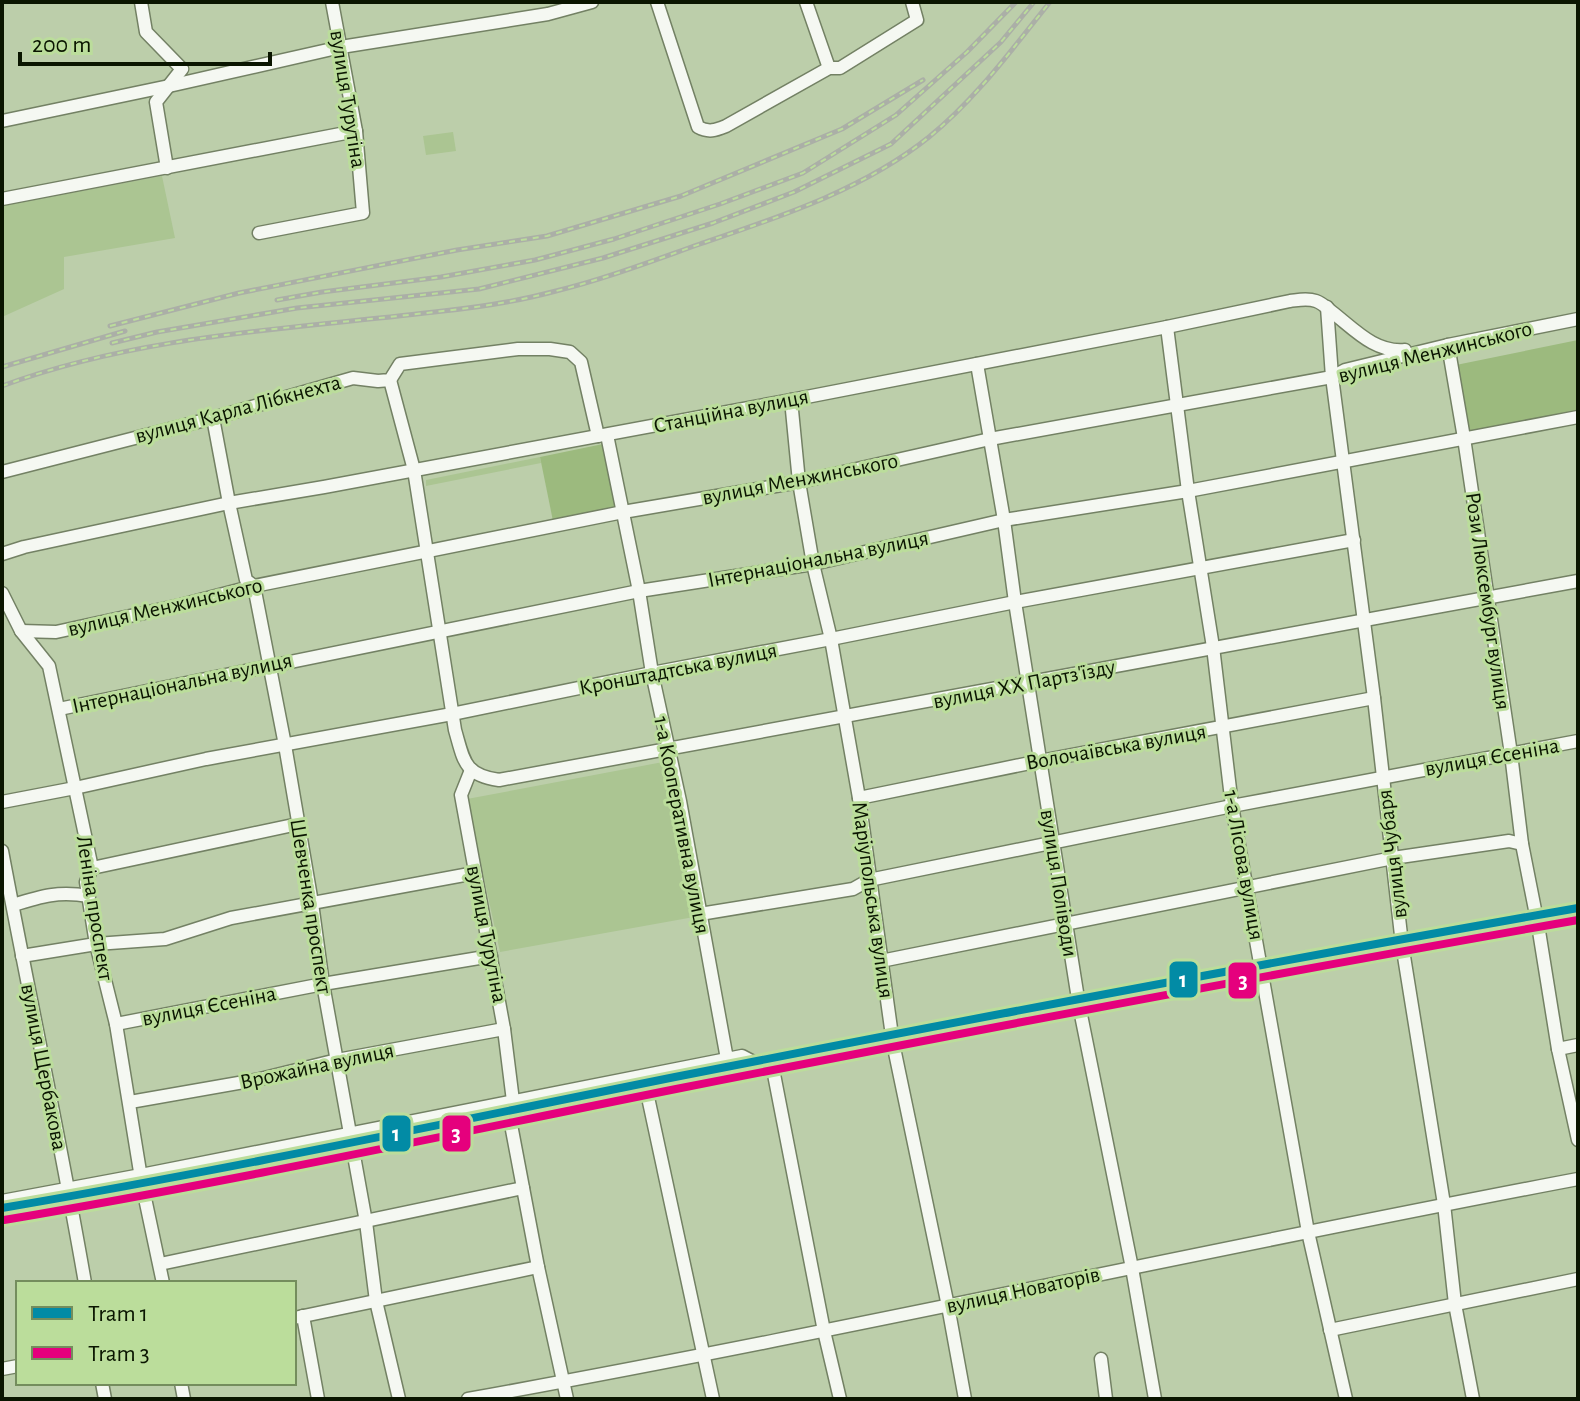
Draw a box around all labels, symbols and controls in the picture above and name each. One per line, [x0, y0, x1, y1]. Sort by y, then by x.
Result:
scale bar [20, 16, 270, 66]
street label: вулиця Турутіна [326, 28, 370, 170]
text: 200 m [32, 33, 91, 57]
street label: вулиця Менжинського [1336, 317, 1534, 387]
street label: вулиця Карла Лібкнехта [133, 371, 343, 447]
street label: Станційна вулиця [652, 385, 810, 437]
street label: вулиця Менжинського [700, 449, 900, 509]
street label: Рози Люксембург вулиця [1462, 491, 1514, 711]
street label: Інтернаціональна вулиця [706, 527, 930, 591]
street label: вулиця Менжинського [66, 574, 264, 640]
street label: Кронштадтська вулиця [577, 639, 779, 699]
street label: Інтернаціональна вулиця [70, 649, 294, 717]
street label: вулиця XX Партз'їзду [931, 655, 1118, 712]
street label: 1-а Кооперативна вулиця [650, 714, 714, 936]
street label: Волочаївська вулиця [1024, 720, 1208, 774]
street label: вулиця Єсеніна [1423, 734, 1561, 780]
street label: 1-а Лісова вулиця [1220, 788, 1268, 942]
street label: вулиця Чубаря [1373, 788, 1411, 920]
street label: Маріупольська вулиця [848, 800, 898, 1000]
street label: вулиця Поліводи [1036, 808, 1082, 958]
street label: Шевченка проспект [286, 817, 336, 996]
street label: Леніна проспект [73, 834, 117, 983]
street label: вулиця Турутіна [463, 863, 511, 1005]
line badge: 1 [1168, 960, 1199, 999]
line badge: 3 [1227, 961, 1258, 1000]
text: 1 [1179, 969, 1187, 991]
text: 3 [1238, 970, 1248, 992]
street label: вулиця Щербакова [17, 982, 71, 1152]
street label: вулиця Єсеніна [140, 982, 278, 1030]
street label: Врожайна вулиця [238, 1039, 396, 1093]
line badge: 1 [381, 1114, 412, 1153]
line badge: 3 [441, 1114, 472, 1153]
text: 1 [392, 1123, 400, 1145]
text: 3 [451, 1123, 461, 1145]
street label: вулиця Новаторів [944, 1263, 1102, 1317]
legend [16, 1281, 296, 1385]
text: Tram 1 [88, 1302, 148, 1326]
text: Tram 3 [88, 1342, 150, 1366]

